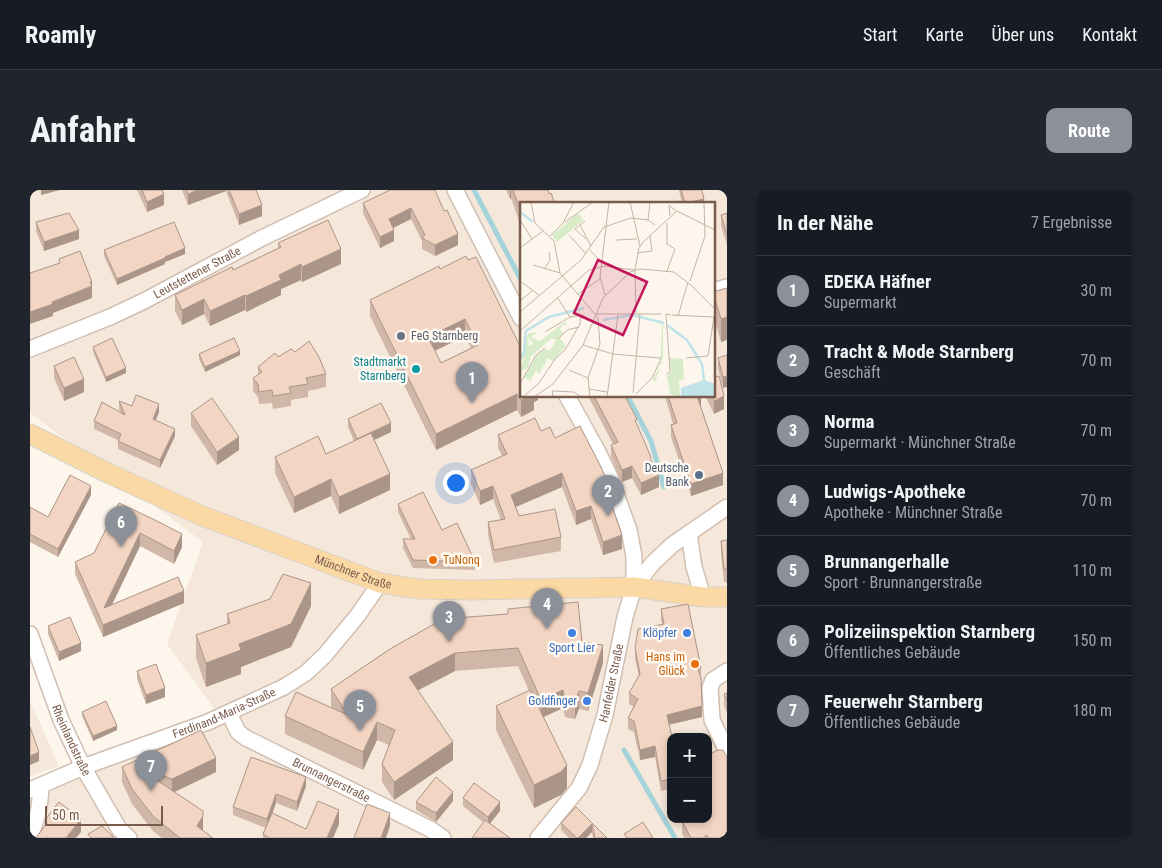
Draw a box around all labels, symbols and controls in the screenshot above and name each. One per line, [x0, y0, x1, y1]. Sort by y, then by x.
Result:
text: Roamly [25, 21, 96, 49]
text: Start [863, 24, 897, 45]
text: Karte [925, 24, 964, 45]
text: Über uns [992, 24, 1054, 45]
text: Kontakt [1082, 24, 1137, 45]
button: Route [1046, 108, 1132, 153]
text: Anfahrt [30, 110, 136, 151]
inset map [520, 202, 714, 398]
text: In der Nähe [777, 211, 873, 235]
text: 7 Ergebnisse [1031, 213, 1112, 232]
street label: Leutstettener Straße [151, 243, 244, 302]
text: EDEKA Häfner [824, 270, 931, 293]
text: 1 [789, 281, 797, 300]
text: 30 m [1080, 281, 1112, 300]
text: Supermarkt [824, 293, 897, 312]
place label: FeG Starnberg [411, 329, 478, 343]
marker: FeG Starnberg [395, 330, 407, 342]
text: Tracht & Mode Starnberg [824, 340, 1014, 363]
text: 2 [789, 351, 797, 370]
text: 70 m [1080, 351, 1112, 370]
place label: Stadtmarkt Starnberg [354, 355, 406, 383]
pin: 1 [456, 362, 488, 403]
marker: Stadtmarkt Starnberg [410, 363, 422, 375]
text: Geschäft [824, 363, 881, 382]
text: Norma [824, 410, 874, 433]
text: 3 [789, 421, 797, 440]
text: 70 m [1080, 421, 1112, 440]
text: Supermarkt · Münchner Straße [824, 433, 1016, 452]
place label: Deutsche Bank [645, 461, 690, 489]
marker: Deutsche Bank [693, 469, 705, 481]
your location [443, 470, 469, 496]
pin: 2 [592, 475, 624, 516]
text: Ludwigs-Apotheke [824, 480, 966, 503]
text: 4 [789, 491, 797, 510]
text: 70 m [1080, 491, 1112, 510]
text: Apotheke · Münchner Straße [824, 503, 1003, 522]
pin: 6 [105, 506, 137, 547]
text: Brunnangerhalle [824, 550, 949, 573]
street label: Münchner Straße [313, 552, 393, 592]
place label: TuNonq [443, 553, 480, 567]
marker: TuNonq [427, 554, 439, 566]
text: 5 [789, 561, 797, 580]
text: 110 m [1073, 561, 1112, 580]
text: Sport · Brunnangerstraße [824, 573, 982, 592]
pin: 4 [531, 588, 563, 629]
pin: 3 [433, 601, 465, 642]
text: Polizeiinspektion Starnberg [824, 620, 1035, 643]
place label: Klöpfer [643, 626, 677, 640]
marker: Sport Lier [566, 627, 578, 639]
marker: Klöpfer [681, 627, 693, 639]
text: 6 [789, 631, 797, 650]
text: 150 m [1073, 631, 1112, 650]
place label: Sport Lier [549, 641, 595, 655]
street label: Hanfelder Straße [596, 642, 626, 724]
text: Öffentliches Gebäude [824, 643, 960, 662]
place label: Hans im Glück [646, 650, 686, 678]
marker: Hans im Glück [689, 658, 701, 670]
street label: Ferdinand-Maria-Straße [171, 685, 278, 741]
pin: 5 [344, 690, 376, 731]
text: Feuerwehr Starnberg [824, 690, 983, 713]
place label: Goldfinger [528, 694, 577, 708]
marker: Goldfinger [581, 695, 593, 707]
text: 7 [789, 701, 797, 720]
text: 180 m [1073, 701, 1112, 720]
street label: Rheinlandstraße [49, 703, 94, 779]
text: Öffentliches Gebäude [824, 713, 960, 732]
map controls [667, 733, 712, 823]
button: + [667, 733, 712, 778]
pin: 7 [135, 750, 167, 791]
street label: Brunnangerstraße [290, 755, 372, 805]
button: − [667, 778, 712, 823]
scale bar [45, 803, 162, 826]
text: 50 m [52, 807, 80, 823]

